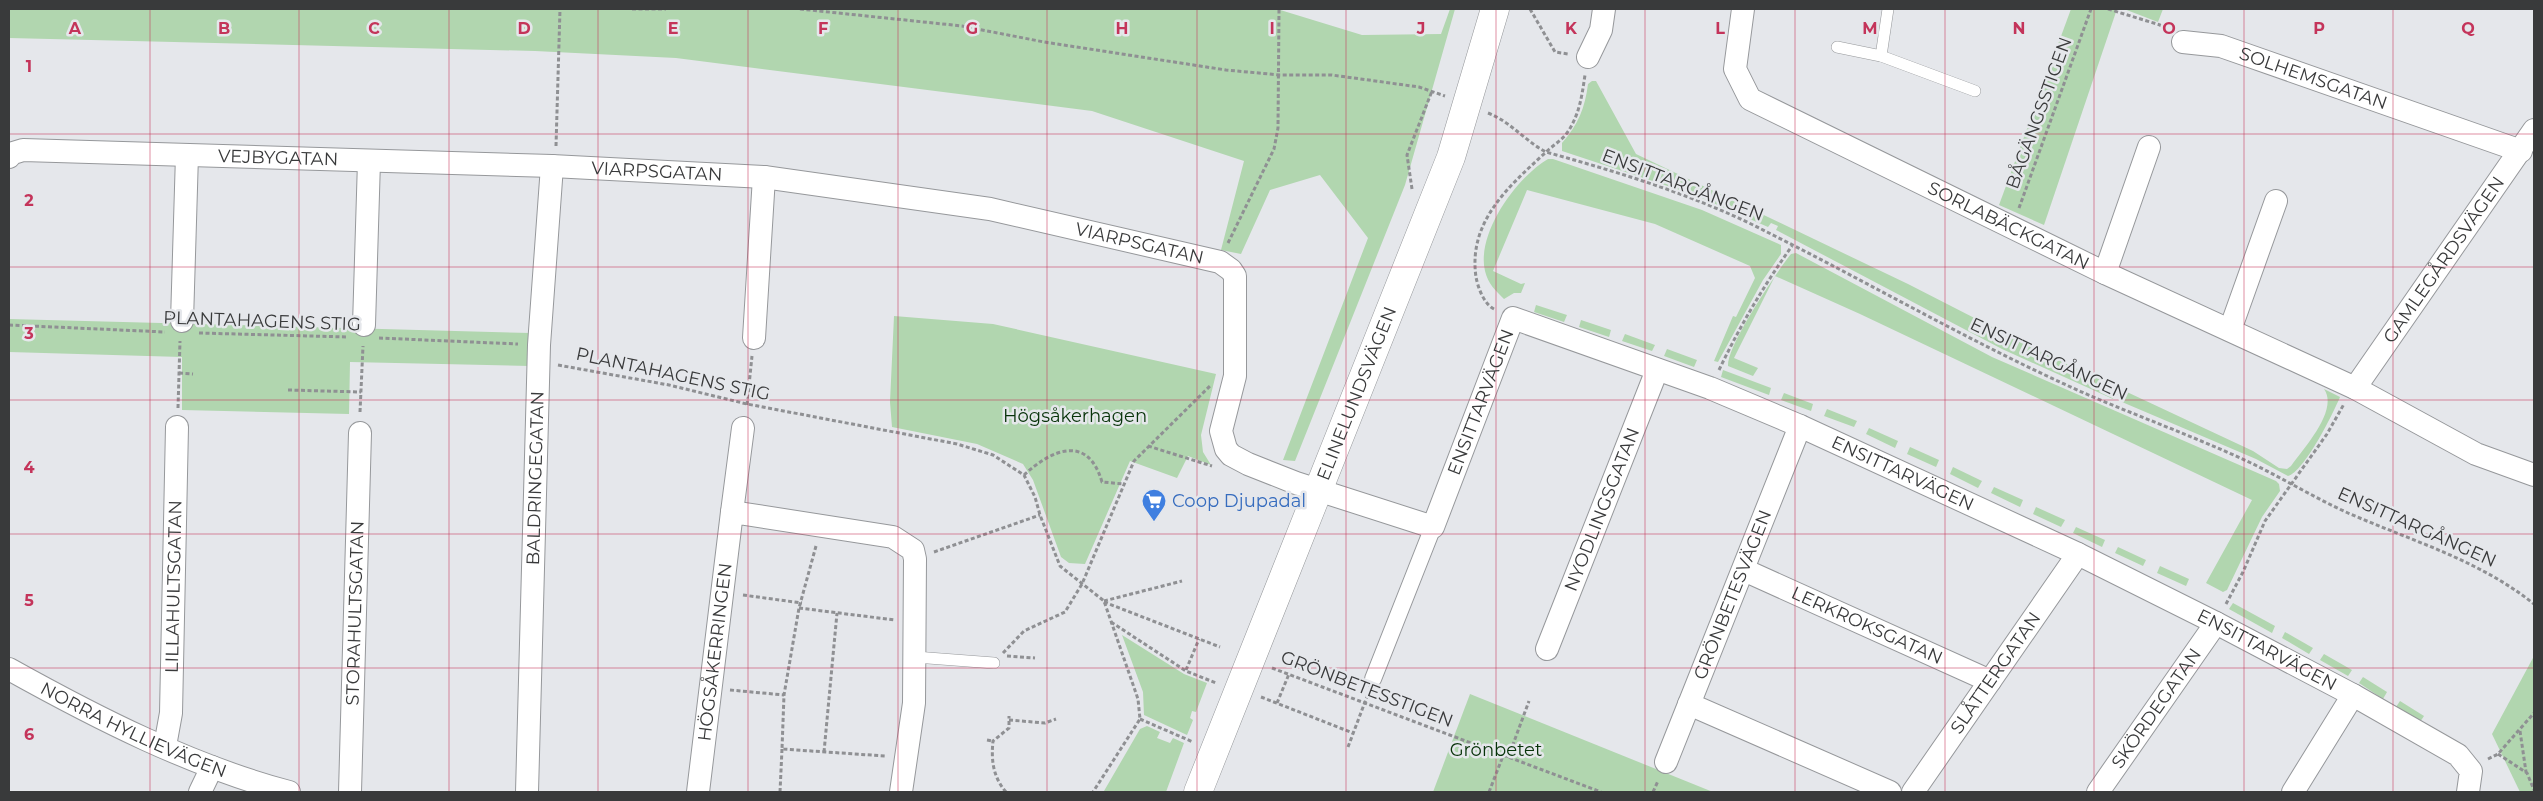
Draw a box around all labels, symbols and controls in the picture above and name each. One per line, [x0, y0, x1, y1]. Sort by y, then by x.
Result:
text: A [68, 19, 82, 38]
text: B [218, 19, 230, 38]
text: C [368, 19, 380, 38]
text: D [517, 19, 531, 38]
text: E [668, 19, 678, 38]
text: F [818, 19, 828, 38]
text: G [966, 19, 978, 38]
text: H [1116, 19, 1128, 38]
text: I [1269, 19, 1275, 38]
text: J [1416, 19, 1425, 38]
text: K [1565, 19, 1578, 38]
text: L [1715, 19, 1725, 38]
text: M [1862, 19, 1878, 38]
text: N [2013, 19, 2025, 38]
text: O [2162, 19, 2176, 38]
text: P [2313, 19, 2325, 38]
text: Q [2461, 19, 2475, 38]
street label: BÅGÄNGSSTIGEN [2000, 34, 2077, 192]
street label: SOLHEMSGATAN [2236, 42, 2390, 114]
text: 1 [26, 57, 32, 76]
street label: ENSITTARGÅNGEN [1599, 143, 1767, 226]
street label: VEJBYGATAN [218, 145, 339, 171]
street label: VIARPSGATAN [591, 157, 723, 186]
street label: GAMLEGÅRDSVÄGEN [2379, 172, 2509, 347]
street label: SORLABÄCKGATAN [1924, 177, 2093, 275]
text: 2 [24, 191, 34, 210]
street label: VIARPSGATAN [1073, 218, 1206, 269]
street label: ELINELUNDSVÄGEN [1312, 303, 1401, 484]
street label: PLANTAHAGENS STIG [163, 307, 361, 335]
street label: ENSITTARGÅNGEN [1967, 312, 2132, 405]
text: 3 [23, 324, 34, 343]
street label: ENSITTARVÄGEN [1443, 326, 1519, 478]
street label: PLANTAHAGENS STIG [574, 343, 772, 405]
street label: BALDRINGEGATAN [522, 391, 549, 566]
park label: Högsåkerhagen [1003, 405, 1147, 427]
street label: NYODLINGSGATAN [1560, 424, 1644, 595]
street label: ENSITTARVÄGEN [1828, 431, 1978, 516]
text: 4 [23, 458, 35, 477]
street label: ENSITTARGÅNGEN [2334, 481, 2500, 572]
supermarket icon: Coop Djupadal [1141, 488, 1167, 522]
place label: Coop Djupadal [1172, 490, 1306, 512]
street label: LILLAHULTSGATAN [161, 500, 186, 673]
street label: GRÖNBETESVÄGEN [1689, 507, 1776, 683]
street label: STORAHULTSGATAN [341, 520, 369, 706]
street label: HÖGSÅKERRINGEN [693, 562, 737, 742]
street label: LERKROKSGATAN [1788, 582, 1946, 669]
text: 5 [24, 591, 34, 610]
street label: ENSITTARVÄGEN [2194, 604, 2341, 696]
street label: SLÅTTERGATAN [1946, 608, 2045, 738]
street label: SKÖRDEGATAN [2107, 644, 2206, 773]
street label: GRÖNBETESSTIGEN [1278, 646, 1456, 732]
street label: NORRA HYLLIEVÄGEN [37, 677, 230, 783]
text: 6 [24, 725, 34, 744]
park label: Grönbetet [1450, 739, 1542, 761]

